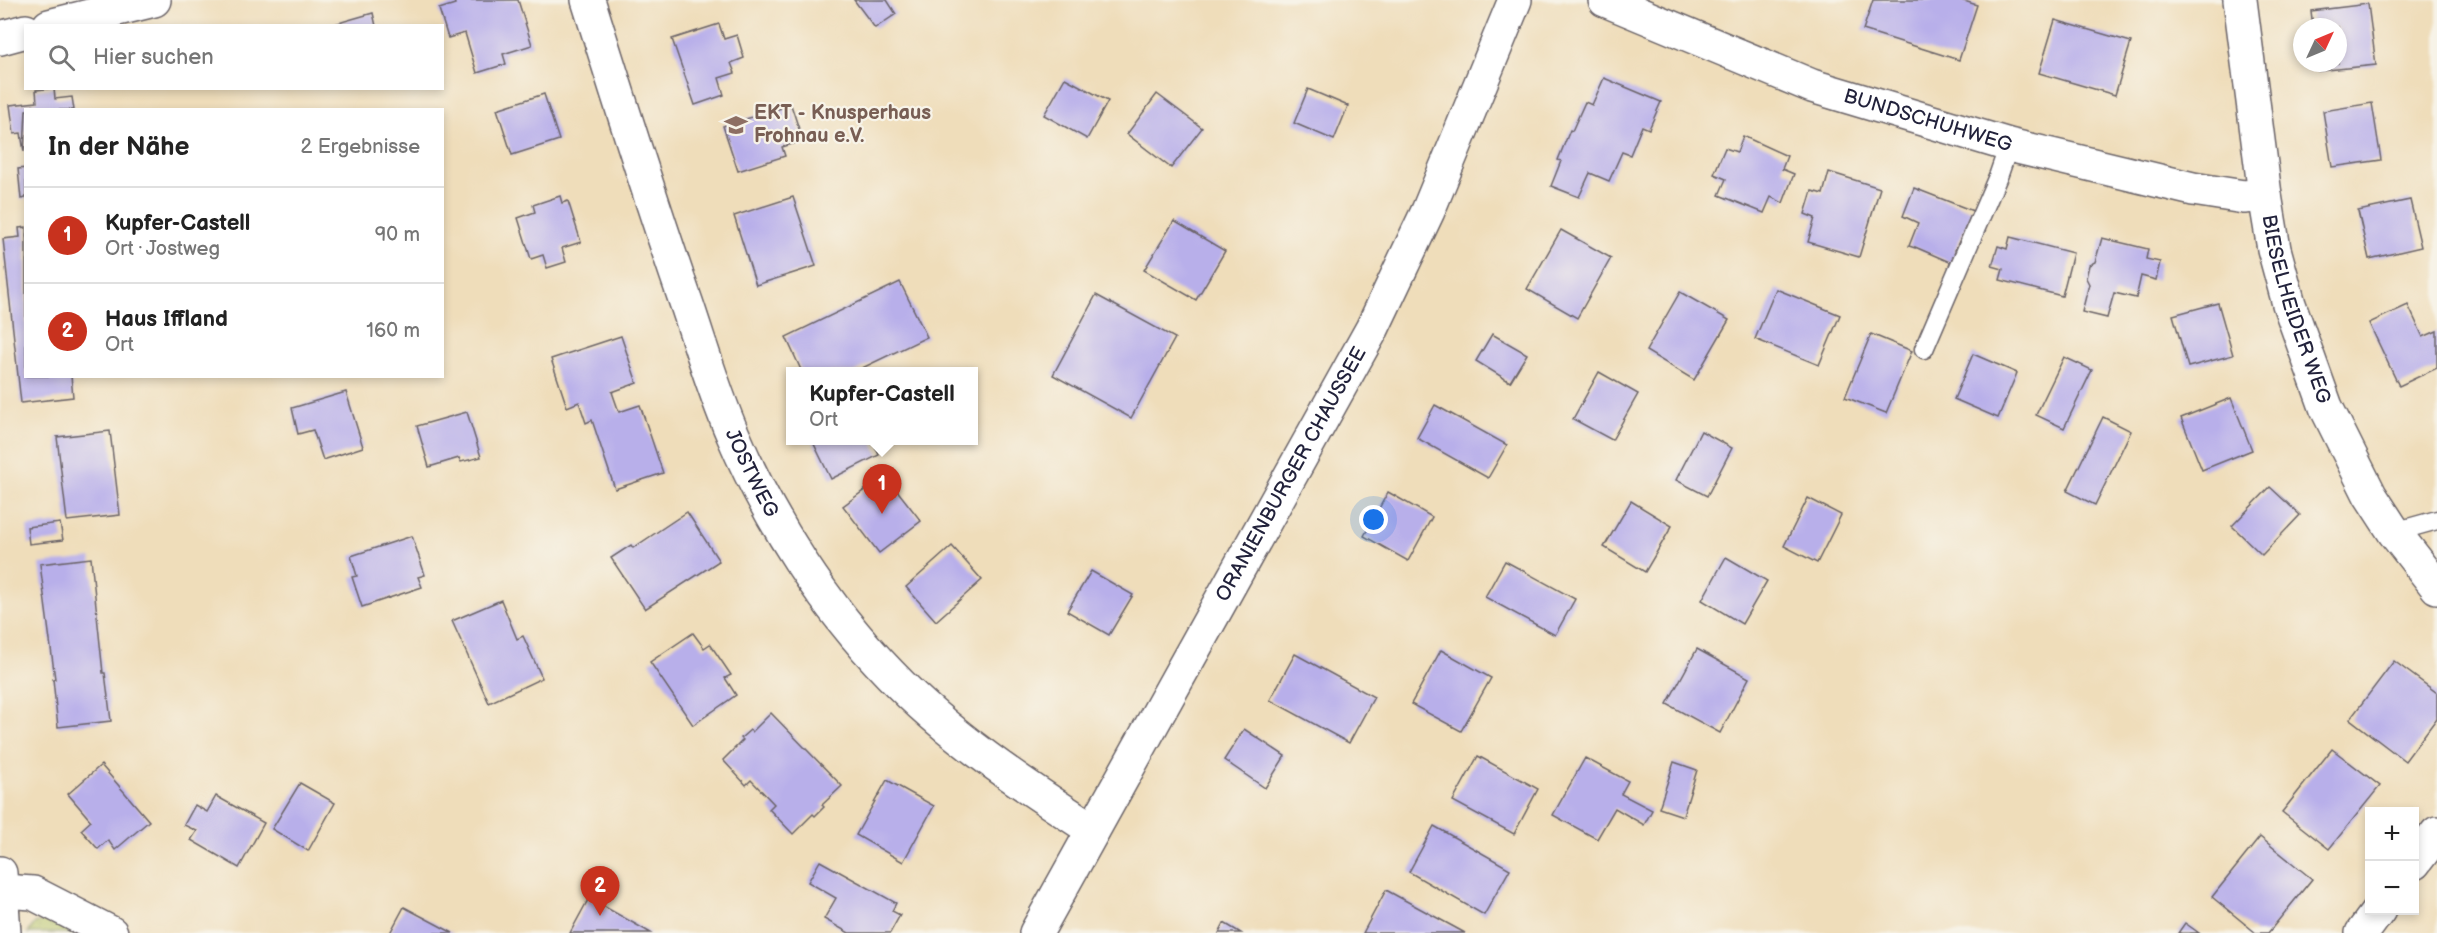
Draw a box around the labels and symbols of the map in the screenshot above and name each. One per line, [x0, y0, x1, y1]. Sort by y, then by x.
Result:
north arrow [2293, 18, 2347, 72]
street label: BUNDSCHUHWEG [1841, 84, 2015, 157]
place label: EKT - Knusperhaus Frohnau e.V. [754, 101, 931, 148]
school or university icon: EKT - Knusperhaus Frohnau e.V. [723, 112, 749, 138]
street label: BIESELHEIDER WEG [2256, 213, 2336, 407]
street label: ORANIENBURGER CHAUSSEE [1211, 343, 1372, 606]
street label: JOSTWEG [720, 425, 783, 522]
pin: 1 [862, 464, 902, 514]
your location [1359, 505, 1388, 534]
pin: 2 [580, 866, 620, 916]

